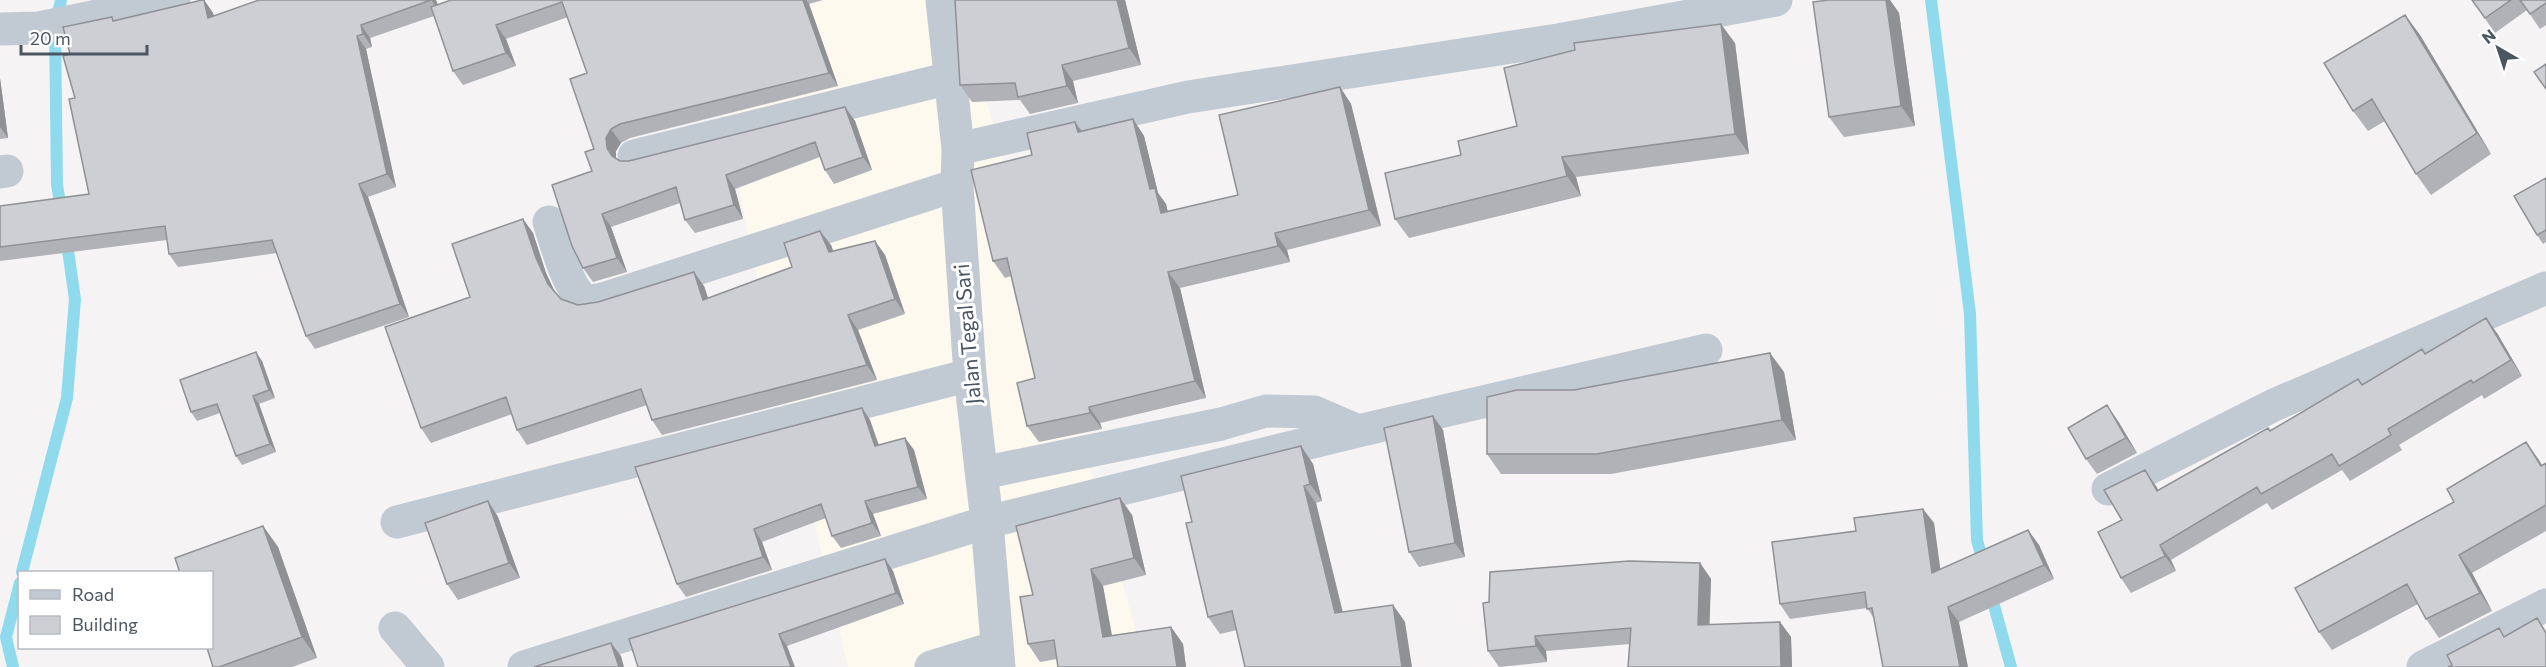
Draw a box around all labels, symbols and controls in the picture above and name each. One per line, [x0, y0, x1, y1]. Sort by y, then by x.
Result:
scale bar [21, 18, 147, 56]
north arrow [2468, 18, 2528, 78]
text: N [2478, 25, 2499, 47]
text: 20 m [30, 27, 71, 49]
street label: Jalan Tegal Sari [948, 263, 985, 405]
legend [18, 571, 213, 649]
text: Road [72, 583, 114, 605]
text: Building [72, 613, 138, 635]

